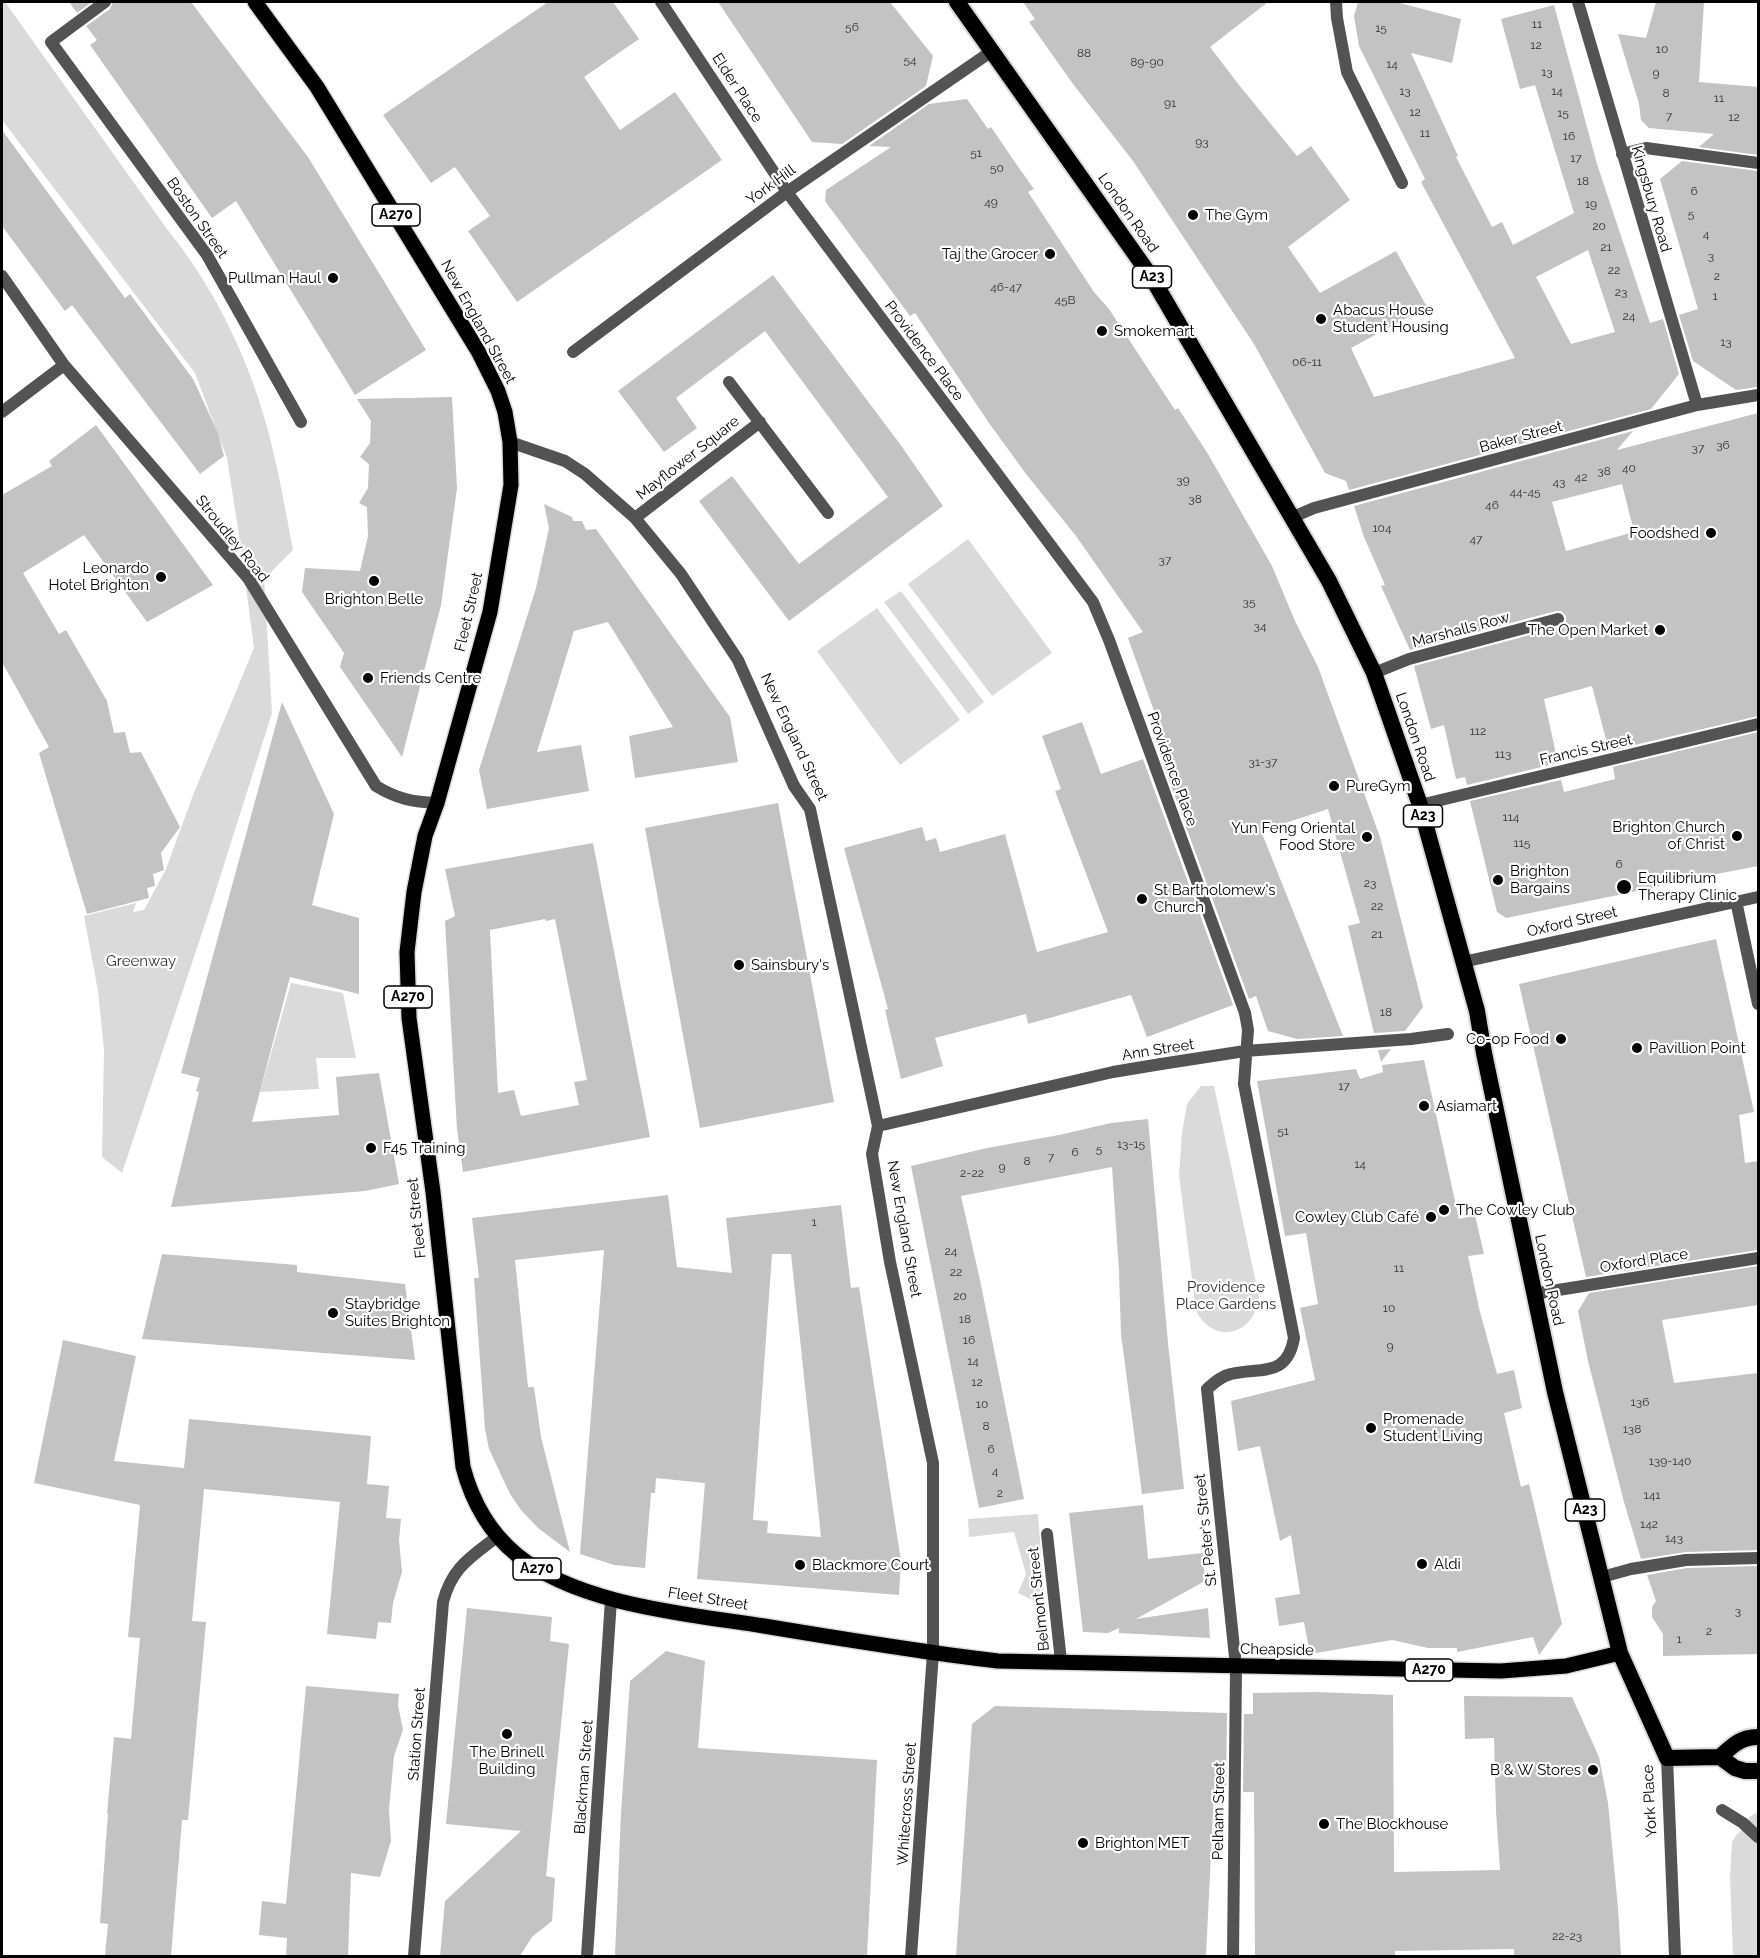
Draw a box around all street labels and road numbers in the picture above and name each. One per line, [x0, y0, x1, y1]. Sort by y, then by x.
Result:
street label: Elder Place [708, 50, 766, 126]
street label: Kingsbury Road [1627, 144, 1675, 254]
street label: York Hill [743, 161, 799, 209]
street label: London Road [1094, 170, 1162, 256]
street label: Boston Street [163, 174, 231, 262]
road number: A270 [372, 204, 420, 226]
street label: New England Street [436, 257, 520, 387]
road number: A23 [1132, 266, 1172, 288]
street label: Providence Place [881, 297, 967, 405]
street label: Mayflower Square [633, 412, 743, 504]
street label: Baker Street [1478, 417, 1564, 457]
street label: Stroudley Road [191, 492, 273, 586]
street label: Fleet Street [451, 571, 487, 653]
street label: Marshalls Row [1410, 608, 1512, 652]
street label: New England Street [756, 670, 832, 804]
street label: London Road [1391, 690, 1439, 784]
street label: Providence Place [1143, 709, 1201, 829]
street label: Francis Street [1538, 731, 1634, 769]
road number: A23 [1404, 805, 1442, 827]
street label: Oxford Street [1525, 903, 1619, 941]
road number: A270 [384, 986, 432, 1008]
street label: Ann Street [1121, 1035, 1195, 1065]
street label: New England Street [883, 1159, 925, 1299]
street label: Fleet Street [404, 1177, 430, 1259]
street label: London Road [1531, 1233, 1567, 1327]
street label: Oxford Place [1599, 1245, 1689, 1277]
street label: St. Peter's Street [1191, 1473, 1221, 1587]
road number: A23 [1566, 1499, 1604, 1521]
street label: Belmont Street [1025, 1546, 1053, 1652]
road number: A270 [513, 1558, 561, 1580]
street label: Fleet Street [667, 1584, 749, 1614]
street label: Cheapside [1240, 1640, 1314, 1660]
road number: A270 [1405, 1659, 1453, 1681]
street label: Station Street [405, 1687, 429, 1781]
street label: Blackman Street [571, 1719, 597, 1835]
street label: Whitecross Street [894, 1742, 920, 1866]
street label: Pelham Street [1209, 1762, 1229, 1860]
street label: York Place [1639, 1764, 1661, 1838]

